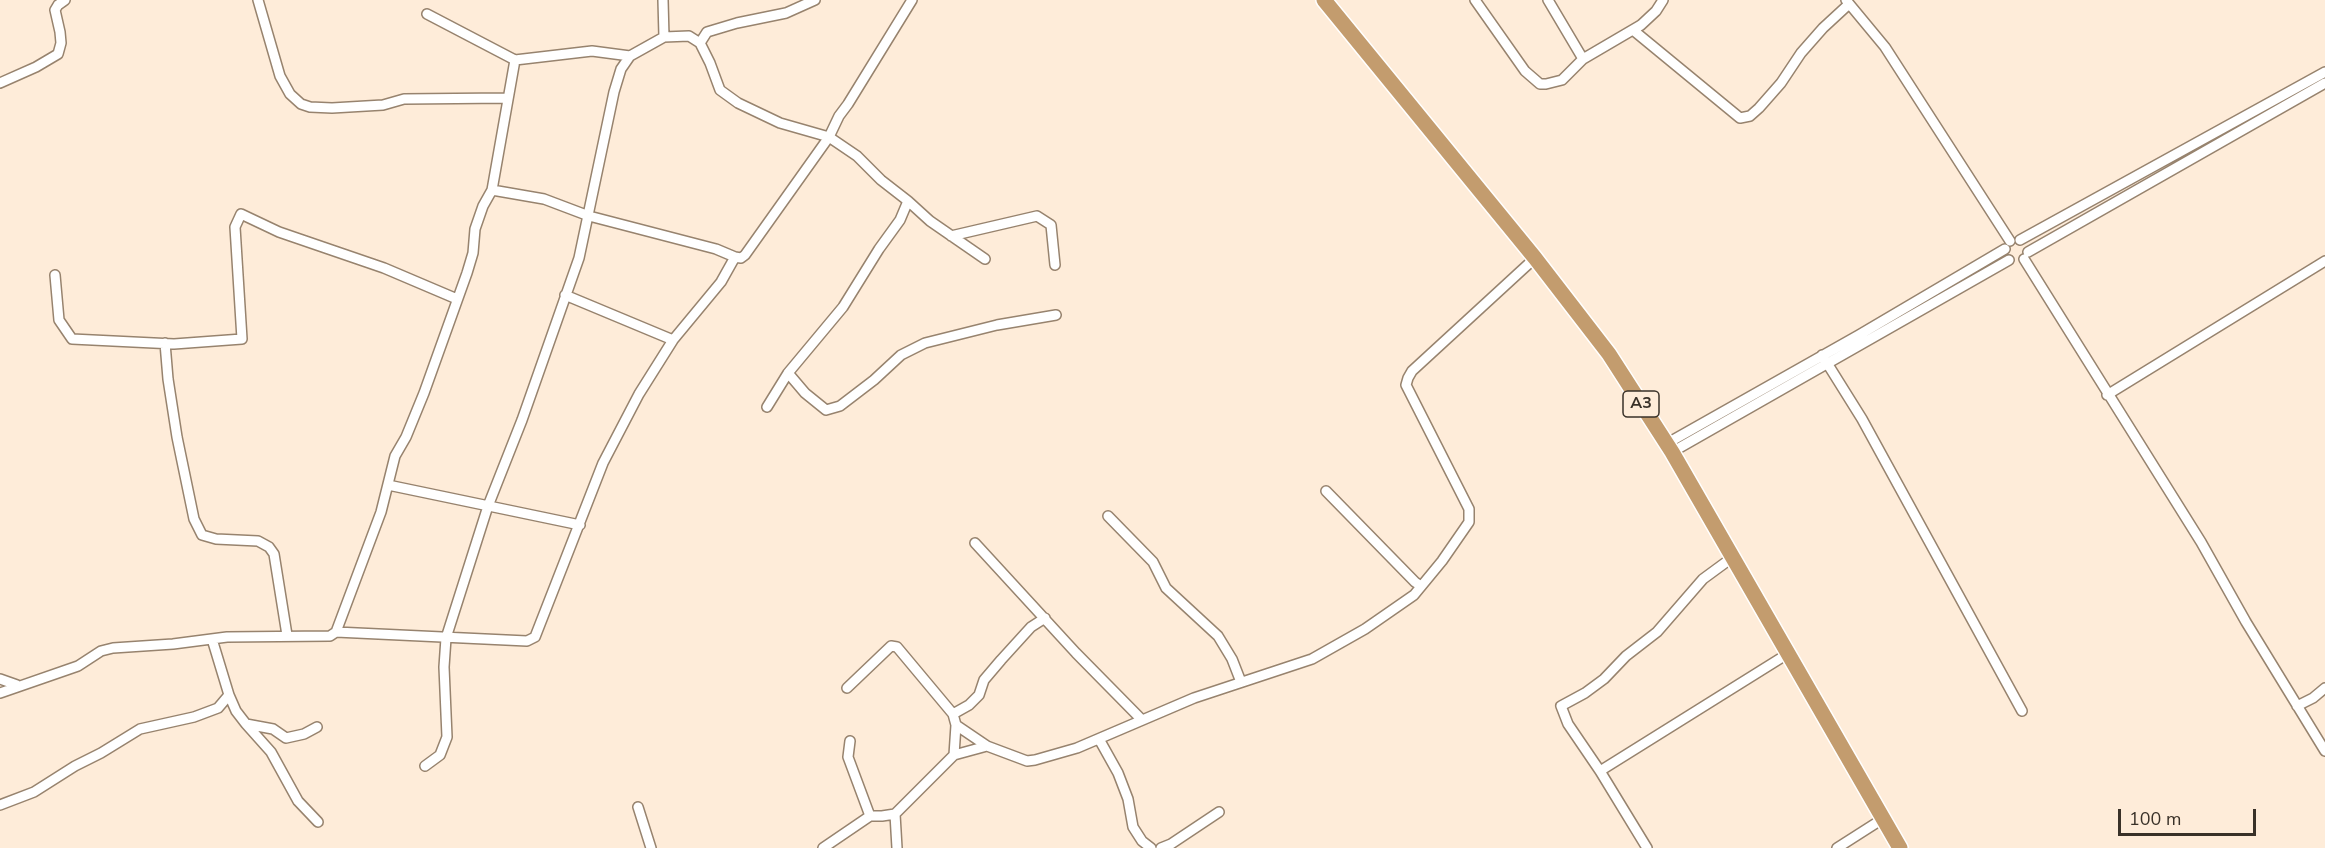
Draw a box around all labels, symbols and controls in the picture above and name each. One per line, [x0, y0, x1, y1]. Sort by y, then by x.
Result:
road number: A3 [1623, 391, 1659, 417]
scale bar [2121, 797, 2259, 835]
text: 100 m [2129, 807, 2181, 831]

